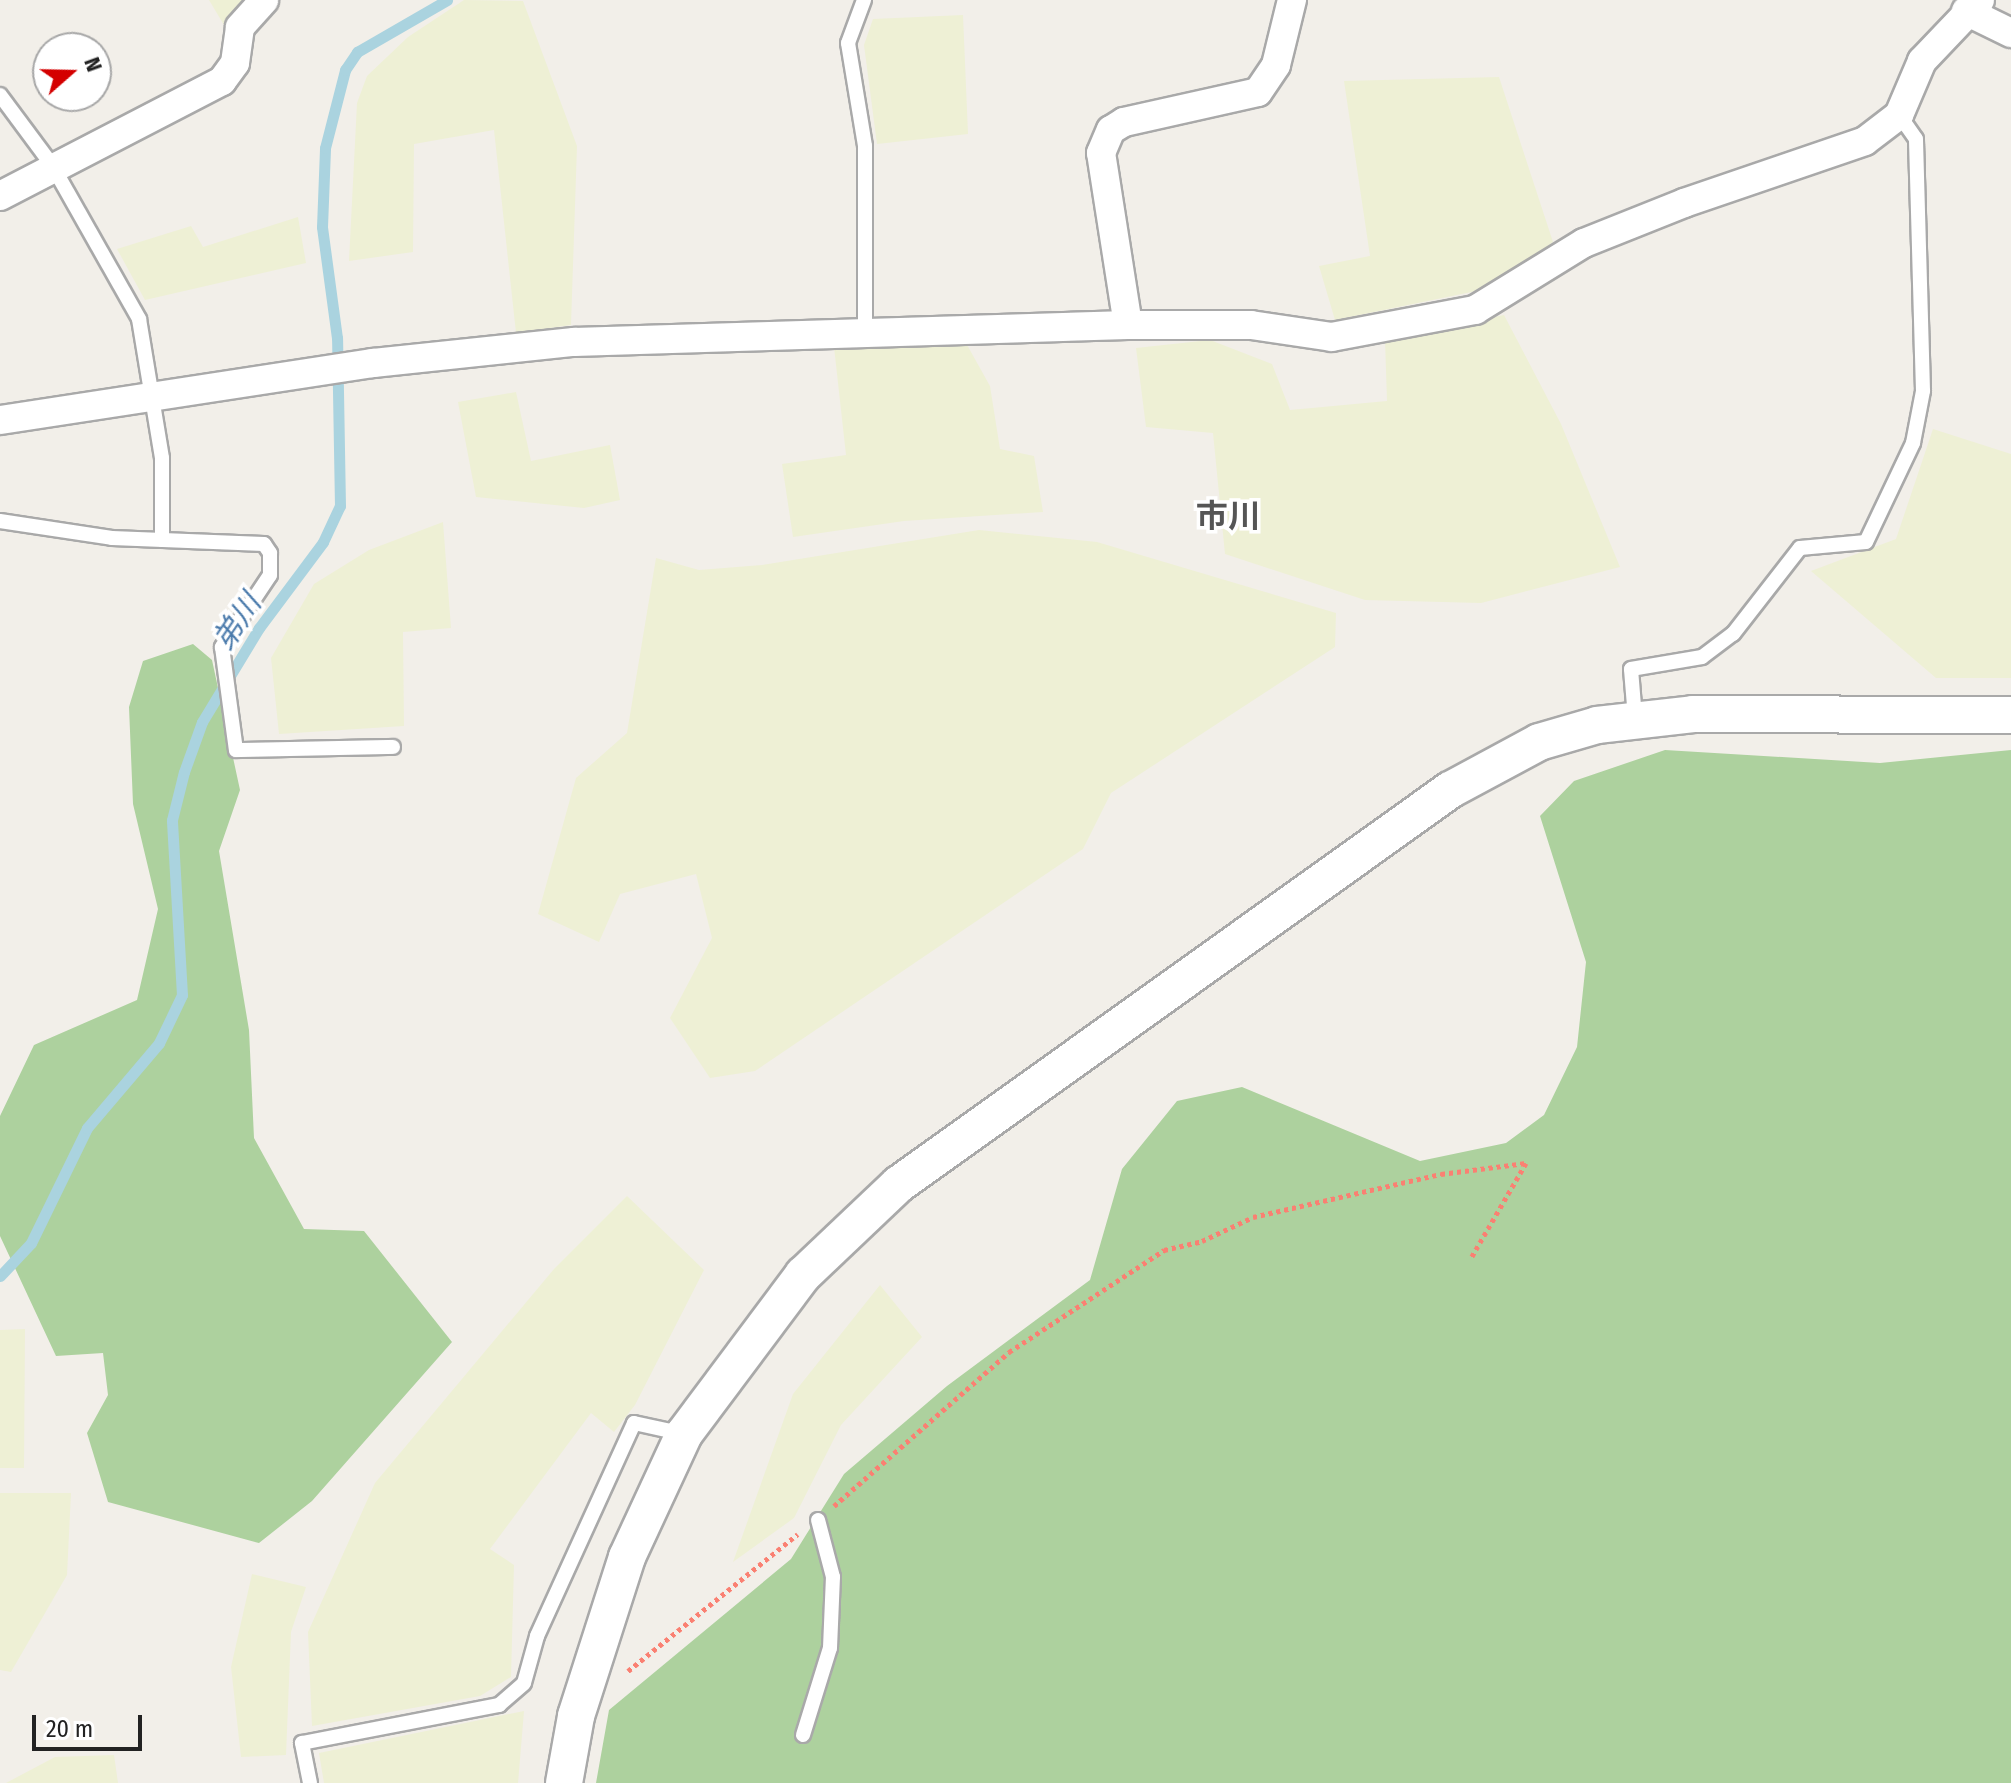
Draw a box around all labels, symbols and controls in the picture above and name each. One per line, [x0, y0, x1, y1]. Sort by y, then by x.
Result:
north arrow [32, 32, 112, 112]
text: N [78, 53, 108, 75]
district label: 市川 [1196, 497, 1260, 535]
water label: 弟川 [205, 587, 269, 657]
scale bar [36, 1699, 146, 1749]
text: 20 m [46, 1715, 93, 1743]

